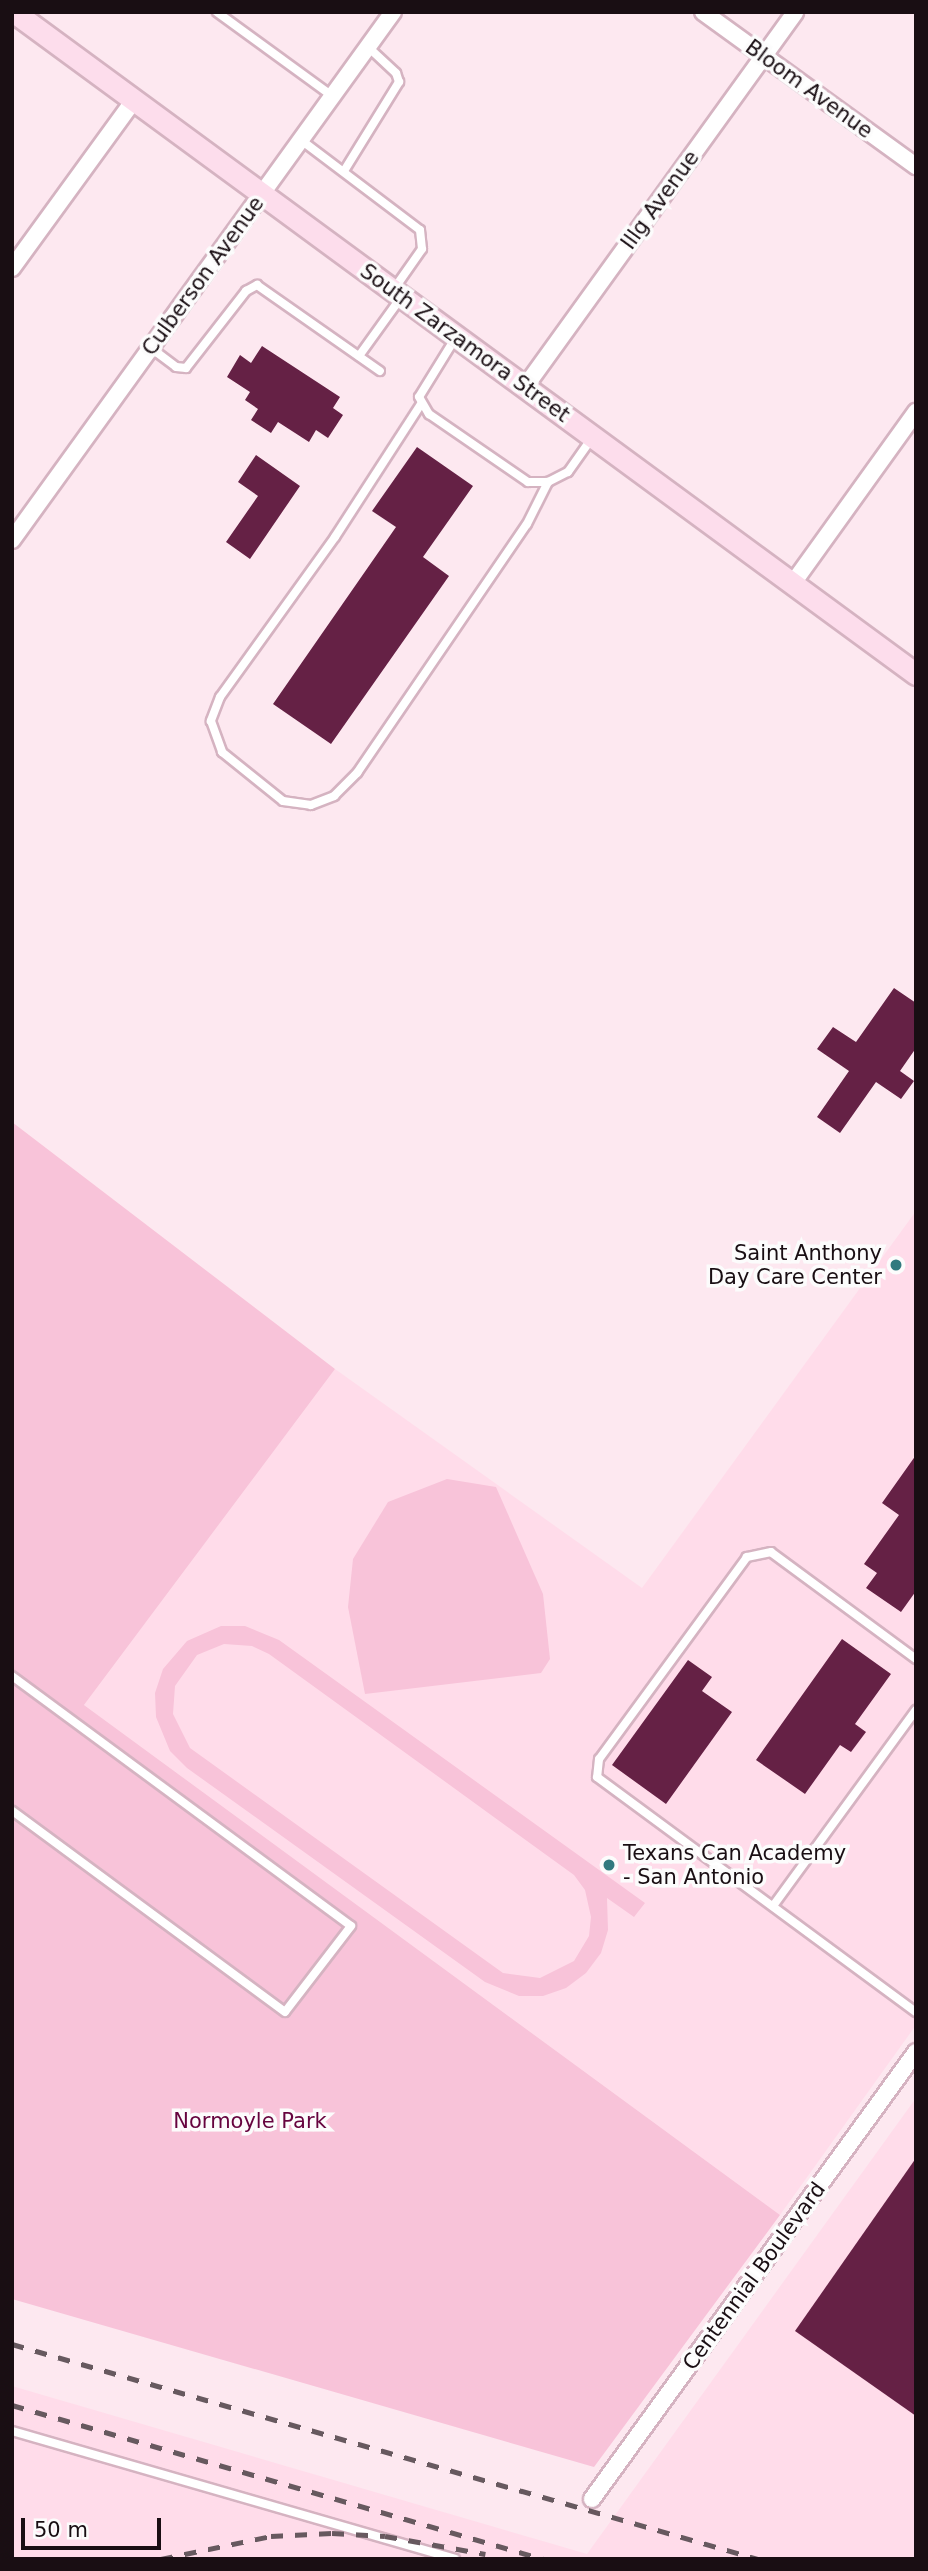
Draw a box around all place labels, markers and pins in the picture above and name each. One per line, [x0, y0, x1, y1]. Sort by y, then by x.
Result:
place label: Saint Anthony Day Care Center [708, 1240, 882, 1290]
marker: Saint Anthony Day Care Center [888, 1257, 904, 1273]
place label: Texans Can Academy - San Antonio [623, 1840, 846, 1890]
marker: Texans Can Academy - San Antonio [601, 1857, 617, 1873]

